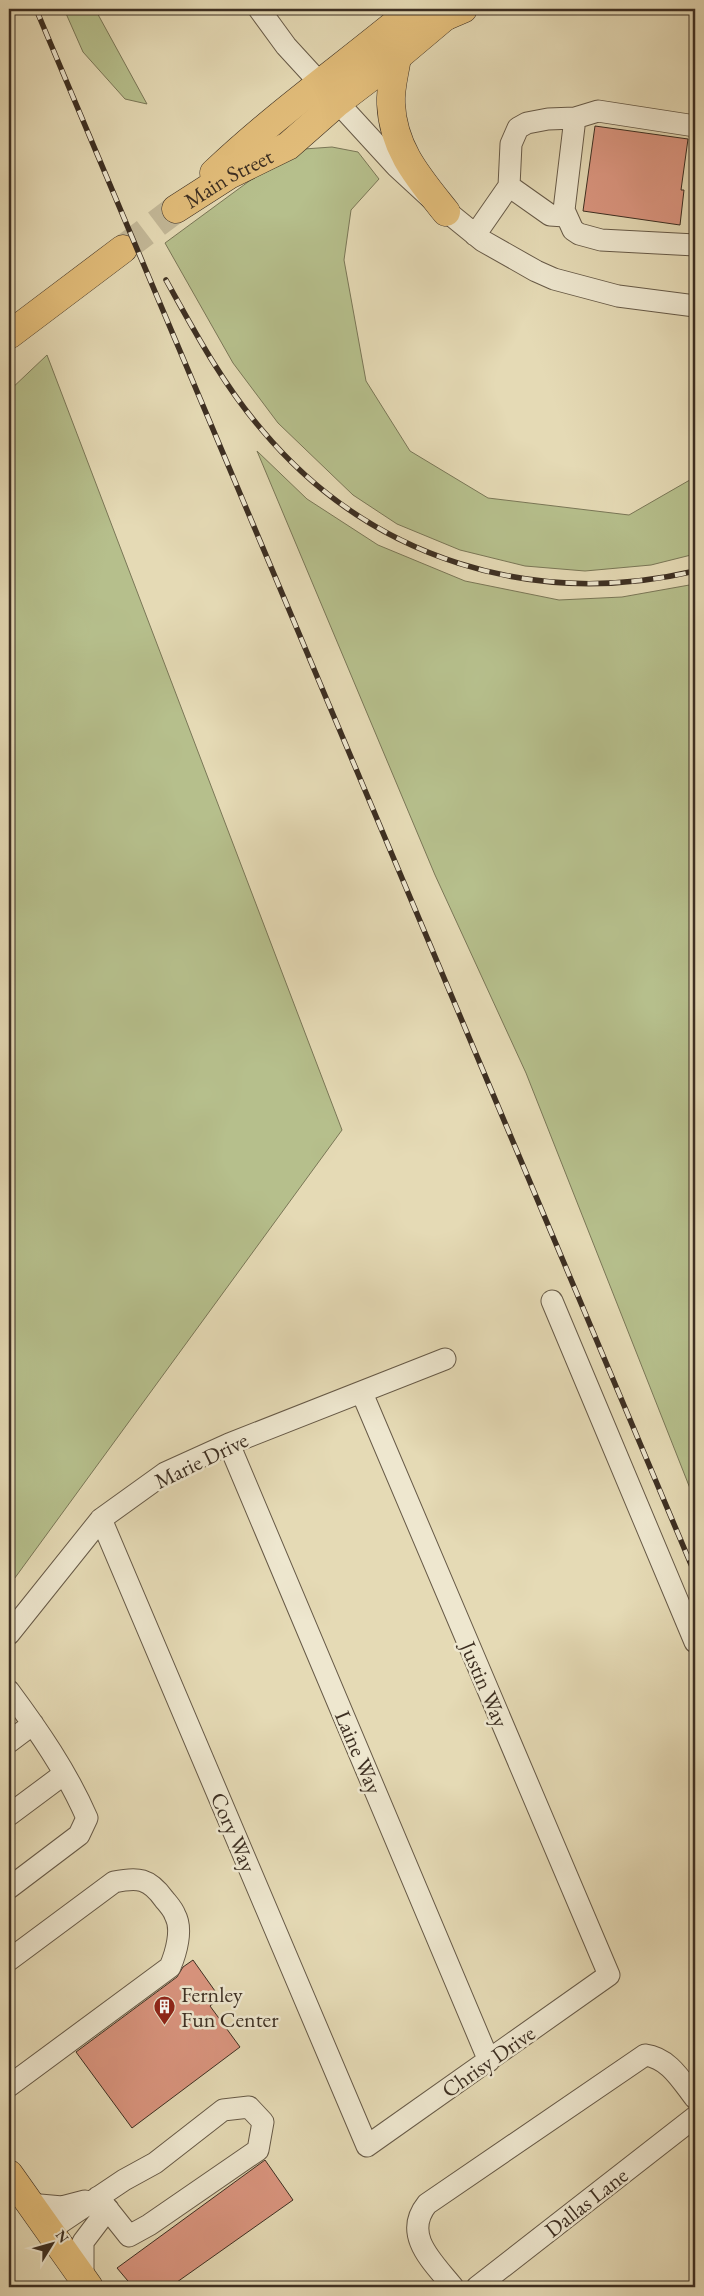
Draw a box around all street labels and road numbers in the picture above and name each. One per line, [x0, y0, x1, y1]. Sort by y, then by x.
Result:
street label: Main Street [179, 142, 278, 215]
street label: Marie Drive [150, 1425, 253, 1496]
street label: Justin Way [453, 1635, 516, 1732]
street label: Laine Way [328, 1706, 389, 1799]
street label: Cory Way [204, 1788, 263, 1877]
street label: Chrisy Drive [436, 2018, 541, 2104]
street label: Dallas Lane [539, 2161, 634, 2244]

